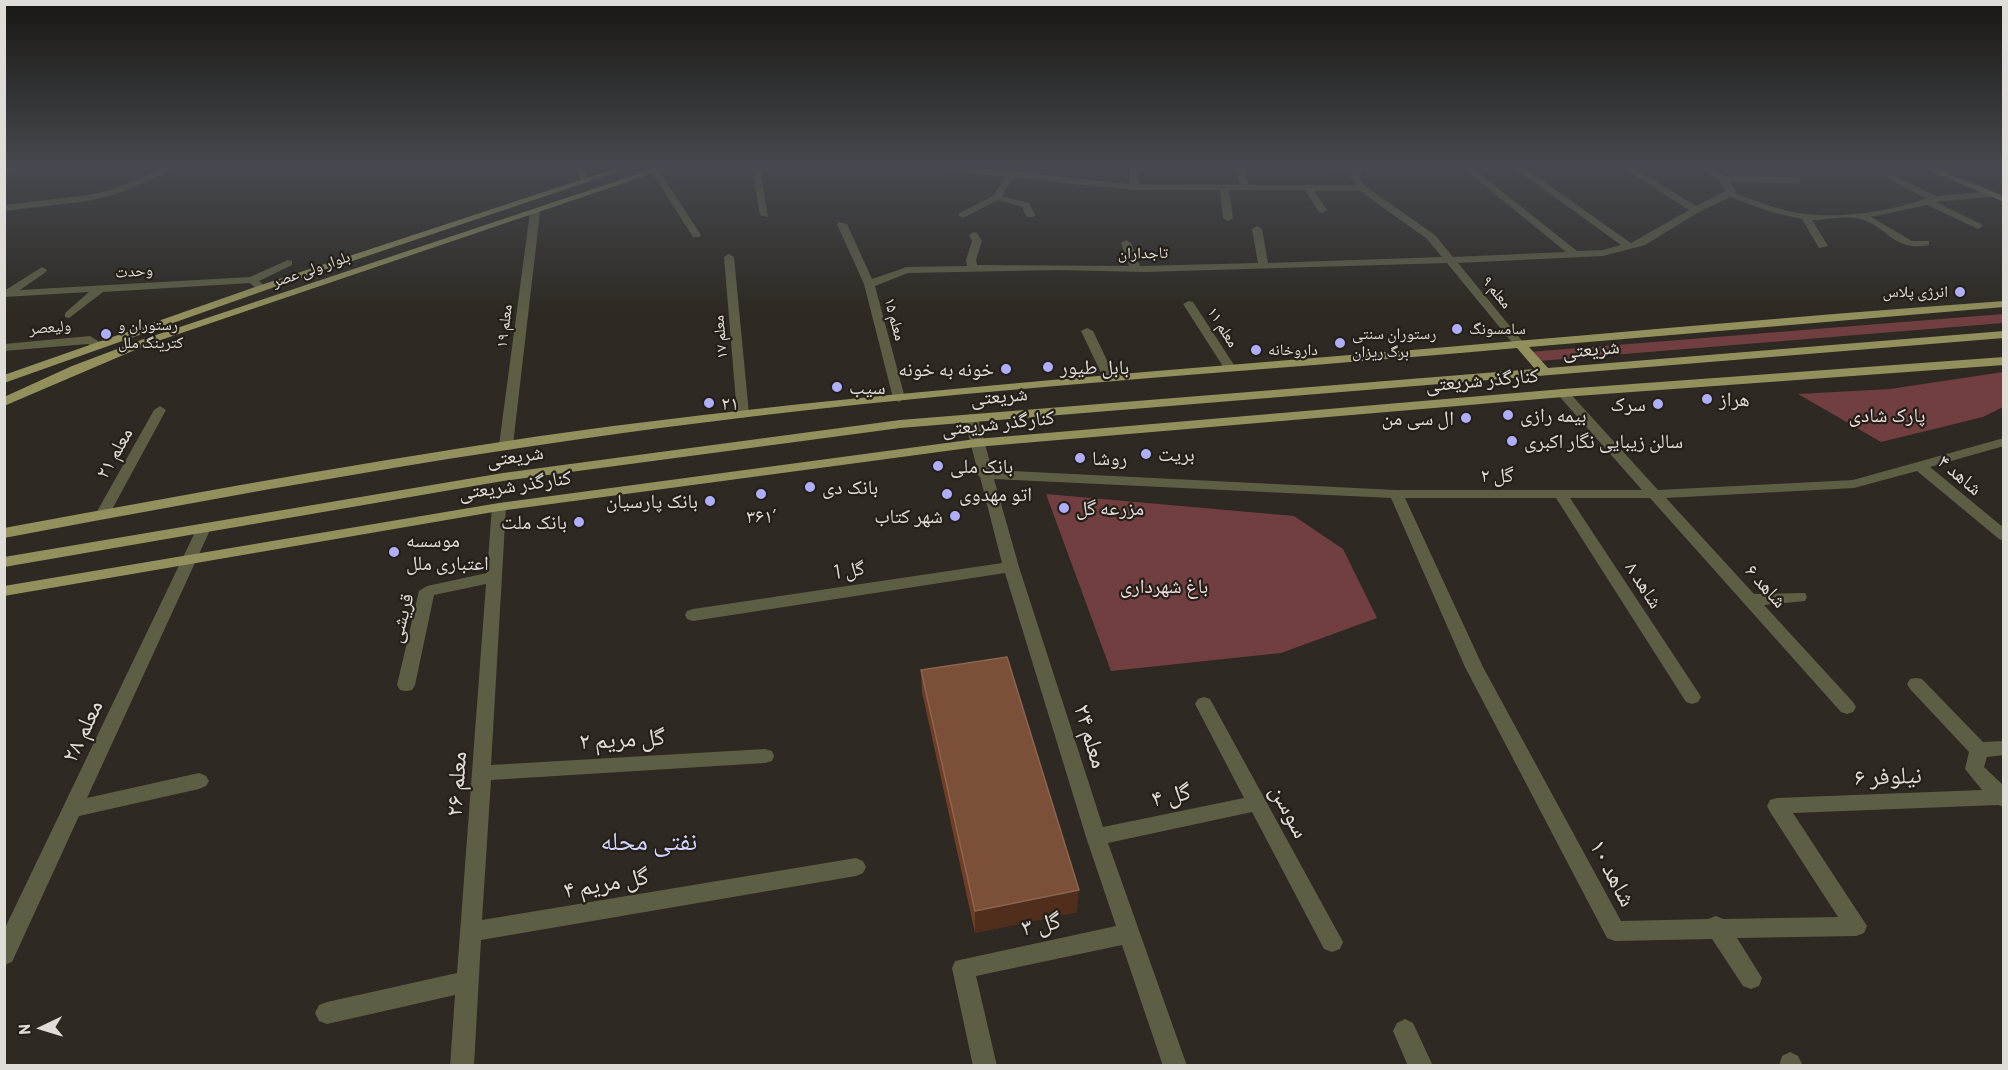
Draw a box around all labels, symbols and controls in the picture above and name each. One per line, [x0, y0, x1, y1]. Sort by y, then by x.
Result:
street label: تاجداران [1118, 243, 1168, 263]
street label: بلوار ولی عصر [270, 247, 352, 291]
street label: وحدت [115, 260, 153, 282]
street label: معلم ۹ [1478, 272, 1516, 312]
place label: انرژی پلاس [1883, 282, 1948, 302]
marker: انرژی پلاس [1953, 285, 1967, 299]
street label: معلم ۱۵ [880, 295, 910, 343]
street label: معلم ۱۹ [492, 303, 516, 349]
street label: معلم ۱۱ [1203, 303, 1243, 351]
street label: معلم ۱۷ [709, 314, 731, 360]
place label: رستوران و کترینگ ملل [118, 315, 183, 353]
street label: ولیعصر [28, 316, 72, 338]
place label: سامسونگ [1469, 319, 1526, 339]
marker: سامسونگ [1450, 322, 1464, 336]
place label: رستوران سنتی برگ ریزان [1352, 324, 1436, 362]
marker: رستوران و کترینگ ملل [99, 327, 113, 341]
street label: شریعتی [1561, 335, 1621, 363]
marker: رستوران سنتی برگ ریزان [1333, 336, 1347, 350]
place label: داروخانه [1268, 340, 1318, 360]
marker: داروخانه [1249, 343, 1263, 357]
place label: بابل طیور [1060, 355, 1129, 379]
place label: خونه به خونه [898, 357, 994, 381]
marker: بابل طیور [1041, 360, 1055, 374]
marker: خونه به خونه [999, 362, 1013, 376]
street label: کنارگذر شریعتی [1424, 363, 1540, 397]
place label: سیب [849, 375, 886, 399]
marker: سیب [830, 380, 844, 394]
street label: شریعتی [969, 382, 1029, 410]
place label: هراز [1719, 387, 1750, 411]
place label: ۲۱ [721, 391, 739, 415]
place label: سرک [1610, 392, 1646, 416]
marker: هراز [1700, 392, 1714, 406]
marker: ۲۱ [702, 396, 716, 410]
marker: سرک [1651, 397, 1665, 411]
place label: بیمه رازی [1520, 403, 1587, 427]
park label: پارک شادی [1849, 403, 1925, 427]
street label: کنارگذر شریعتی [940, 405, 1056, 441]
place label: ال سی من [1382, 406, 1454, 430]
marker: بیمه رازی [1501, 408, 1515, 422]
marker: ال سی من [1459, 411, 1473, 425]
street label: معلم ۲۱ [90, 423, 138, 483]
place label: سالن زیبایی نگار اکبری [1524, 429, 1683, 453]
marker: سالن زیبایی نگار اکبری [1505, 434, 1519, 448]
street label: شریعتی [485, 440, 545, 472]
place label: بریت [1158, 442, 1195, 466]
place label: روشا [1092, 446, 1127, 470]
marker: بریت [1139, 447, 1153, 461]
street label: شاهد ۴ [1933, 449, 1987, 501]
marker: روشا [1073, 451, 1087, 465]
place label: بانک ملی [950, 454, 1013, 478]
marker: بانک ملی [931, 459, 945, 473]
street label: گل ۲ [1480, 463, 1514, 487]
street label: کنارگذر شریعتی [457, 465, 573, 505]
place label: بانک دی [822, 475, 878, 499]
marker: بانک دی [803, 480, 817, 494]
place label: اتو مهدوی [959, 482, 1032, 506]
marker: ۳۶۱’ [754, 487, 768, 501]
marker: اتو مهدوی [940, 487, 954, 501]
place label: بانک پارسیان [606, 489, 698, 513]
marker: بانک پارسیان [703, 494, 717, 508]
place label: مزرعه گل [1076, 496, 1144, 520]
marker: مزرعه گل [1057, 501, 1071, 515]
place label: ۳۶۱’ [746, 504, 776, 528]
place label: شهر کتاب [874, 504, 943, 528]
marker: شهر کتاب [948, 509, 962, 523]
place label: بانک ملت [501, 510, 567, 534]
marker: بانک ملت [572, 515, 586, 529]
place label: موسسه اعتباری ملل [406, 528, 489, 575]
marker: موسسه اعتباری ملل [387, 545, 401, 559]
street label: گل 1 [832, 556, 866, 584]
street label: شاهد ۸ [1620, 557, 1668, 613]
street label: شاهد ۶ [1740, 559, 1792, 613]
park label: باغ شهرداری [1120, 574, 1208, 598]
street label: قریشی [383, 591, 419, 645]
street label: معلم ۲۸ [55, 695, 109, 767]
street label: معلم ۲۴ [1068, 700, 1114, 772]
street label: گل مریم ۲ [578, 722, 666, 756]
street label: معلم ۲۶ [439, 750, 473, 818]
street label: نیلوفر ۶ [1854, 760, 1922, 792]
street label: گل ۴ [1149, 777, 1193, 813]
street label: سوسن [1264, 779, 1316, 843]
district label: نفتی محله [601, 825, 697, 857]
street label: شاهد ۱۰ [1583, 835, 1643, 911]
street label: گل مریم ۴ [561, 861, 651, 905]
street label: گل ۳ [1019, 906, 1063, 942]
north arrow [12, 998, 72, 1058]
text: N [14, 1023, 33, 1035]

